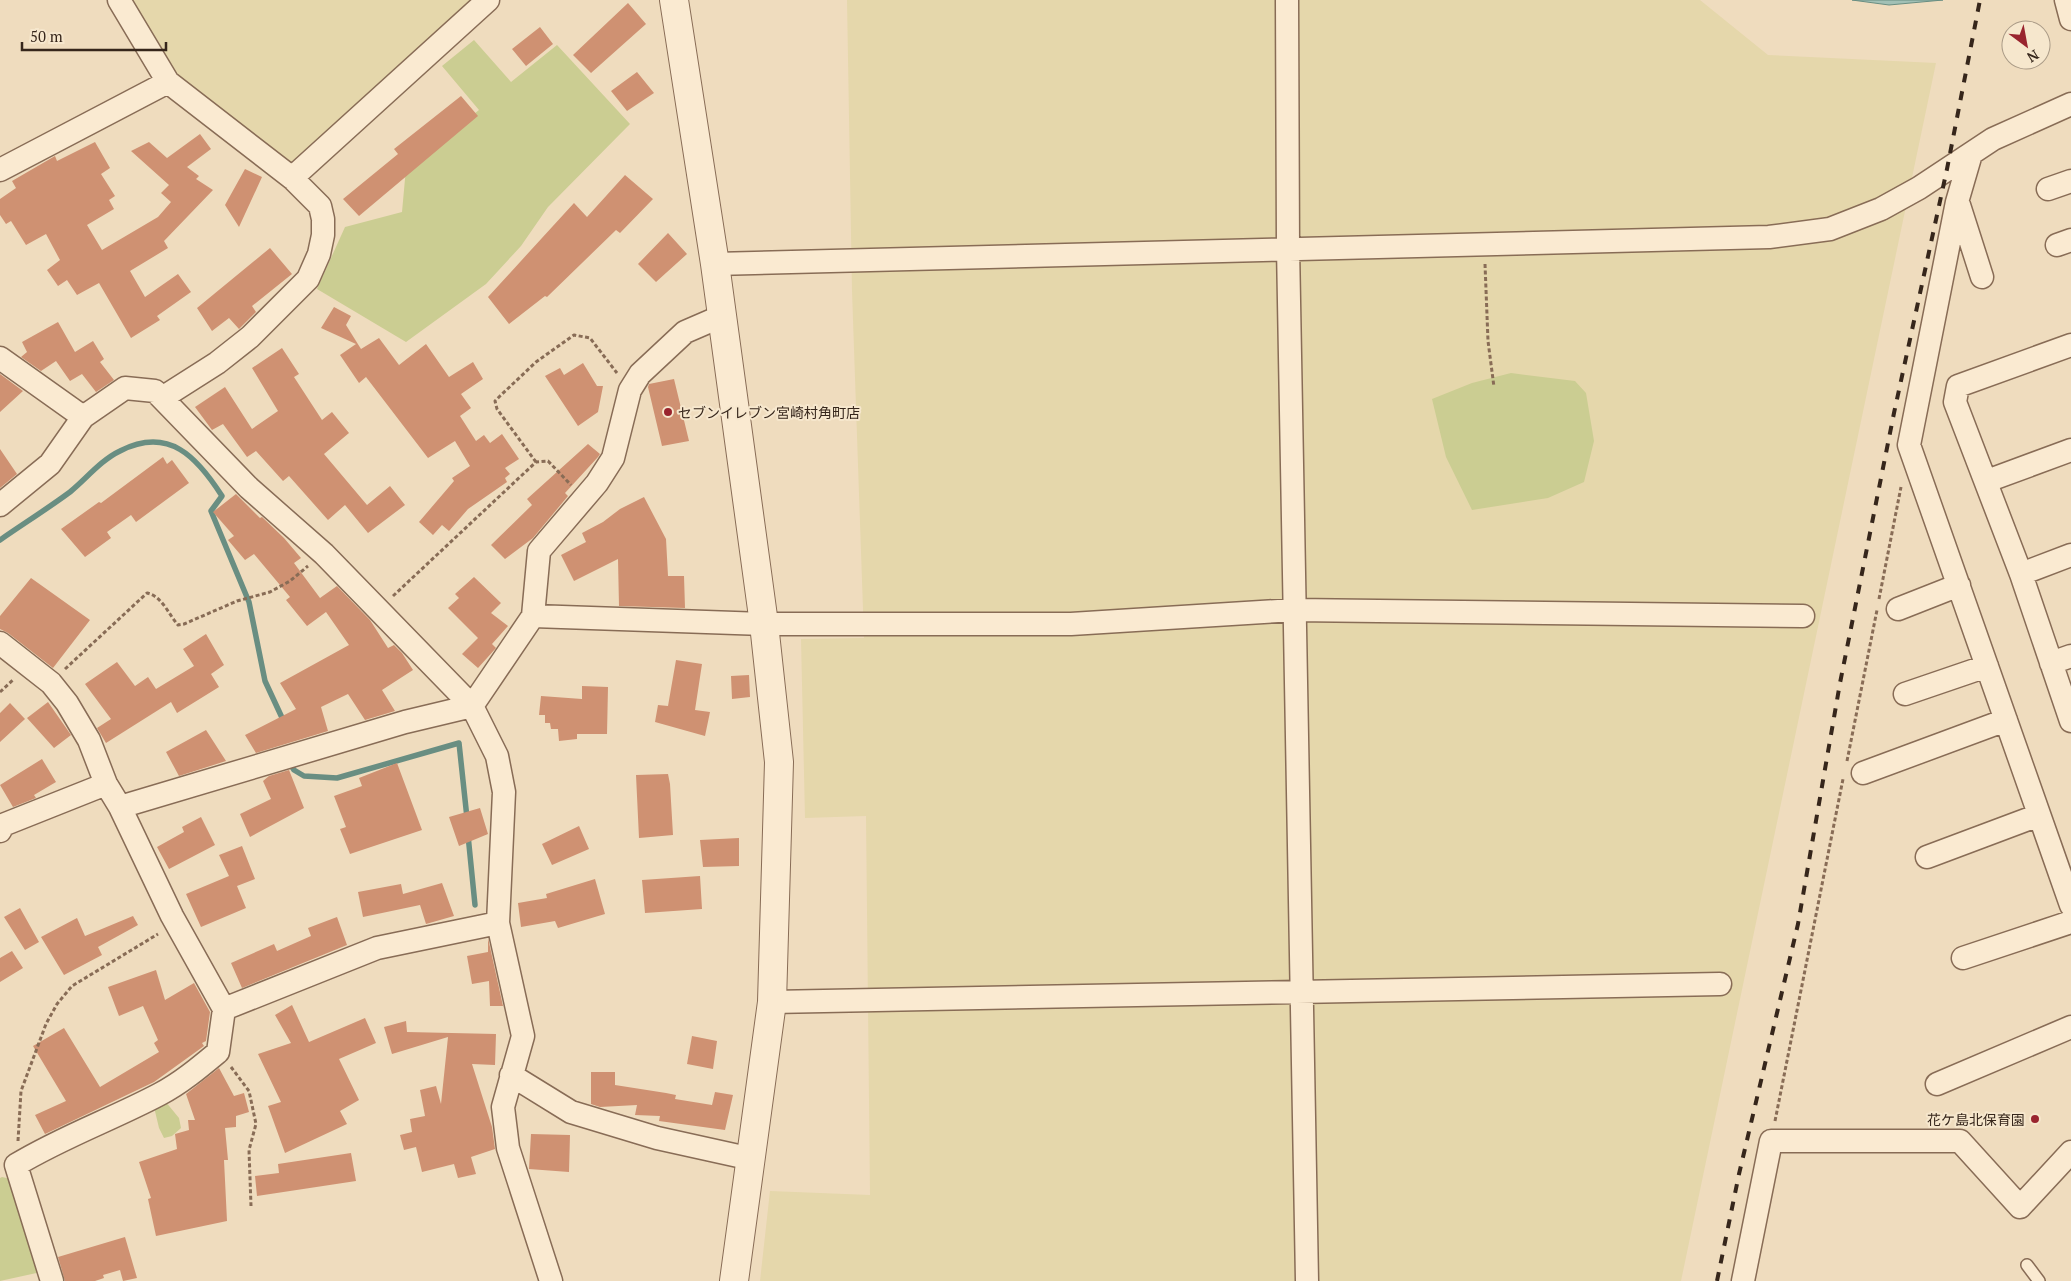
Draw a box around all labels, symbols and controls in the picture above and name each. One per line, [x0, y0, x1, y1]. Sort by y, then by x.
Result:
scale bar [22, 20, 166, 52]
north arrow [2001, 20, 2051, 70]
text: 50 m [30, 26, 63, 46]
text: N [2023, 46, 2043, 68]
place label: セブンイレブン宮崎村角町店 [678, 403, 860, 422]
marker: セブンイレブン宮崎村角町店 [662, 406, 674, 418]
place label: 花ケ島北保育園 [1927, 1110, 2025, 1129]
marker: 花ケ島北保育園 [2029, 1113, 2041, 1125]

